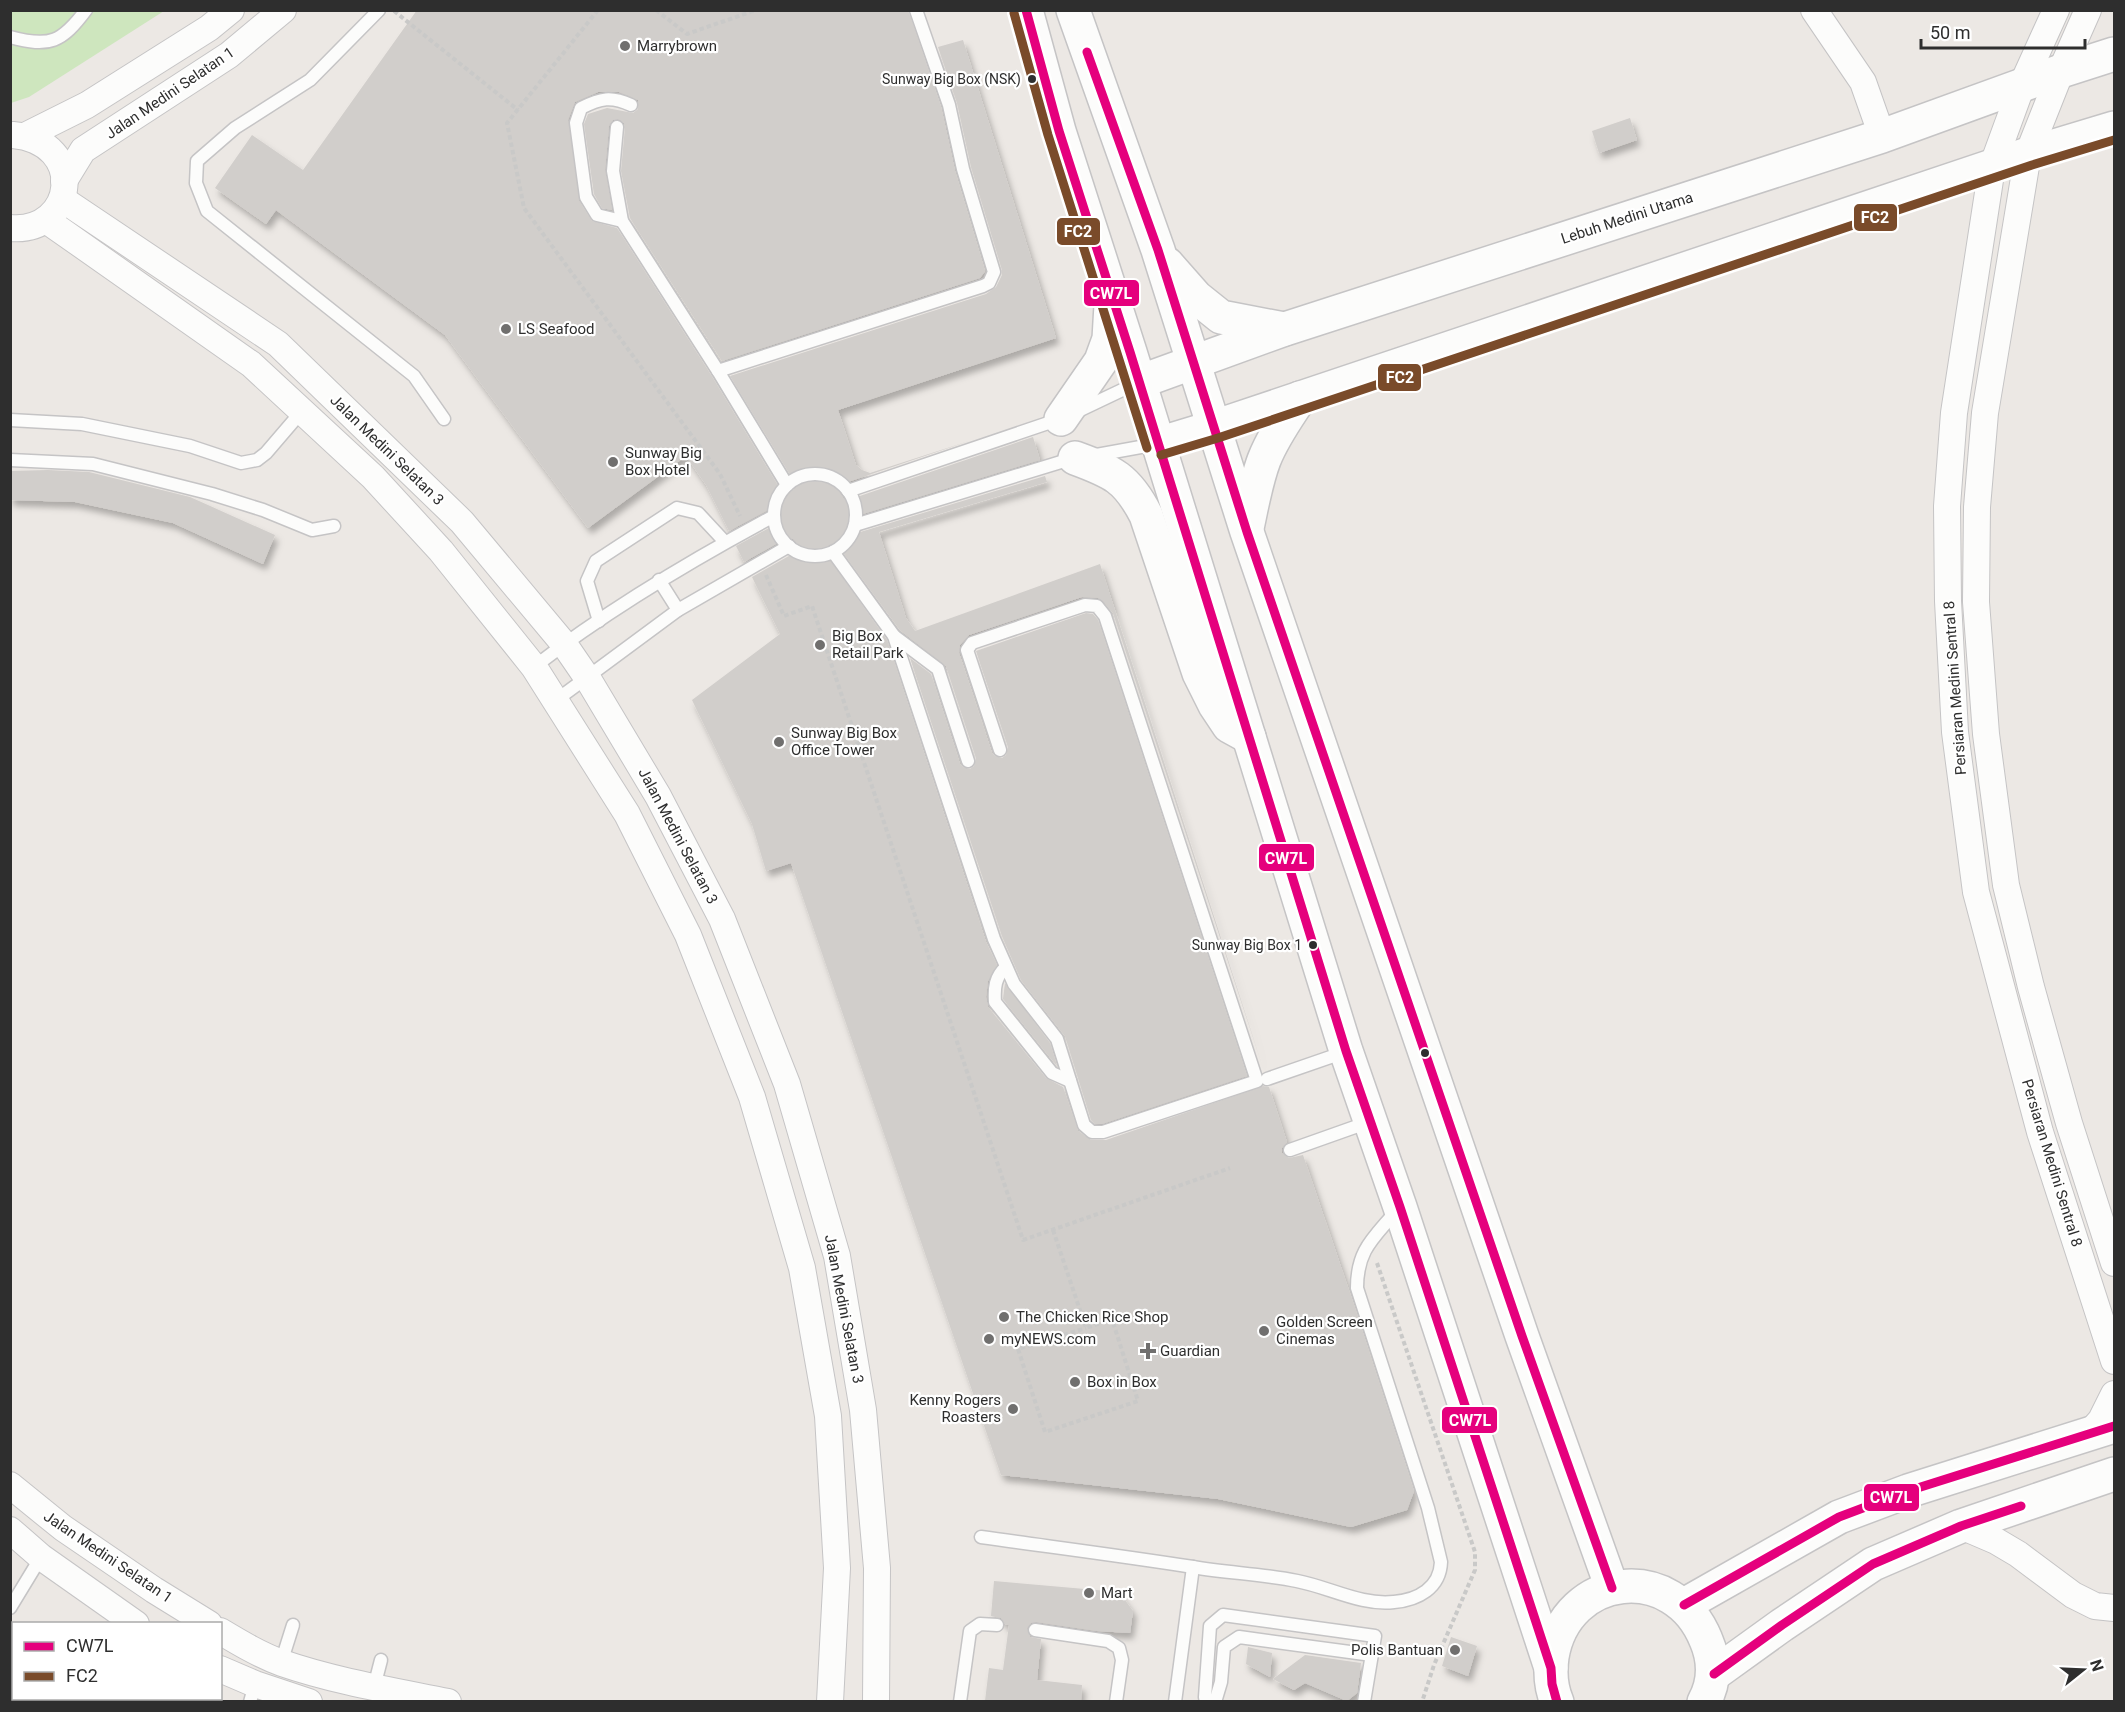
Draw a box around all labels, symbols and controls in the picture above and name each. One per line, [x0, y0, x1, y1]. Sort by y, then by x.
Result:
scale bar [1921, 12, 2084, 50]
text: 50 m [1930, 22, 1970, 43]
place label: Marrybrown [637, 37, 717, 55]
marker: Marrybrown [618, 39, 632, 53]
street label: Jalan Medini Selatan 1 [102, 43, 238, 143]
place label: Sunway Big Box (NSK) [882, 71, 1021, 88]
marker: Sunway Big Box (NSK) [1026, 73, 1038, 85]
street label: Lebuh Medini Utama [1559, 188, 1695, 248]
line badge: FC2 [1853, 203, 1898, 232]
text: FC2 [1861, 208, 1889, 227]
line badge: FC2 [1056, 217, 1101, 246]
text: FC2 [1064, 222, 1092, 241]
line badge: CW7L [1083, 279, 1140, 307]
text: CW7L [1090, 284, 1132, 303]
place label: LS Seafood [518, 320, 595, 338]
marker: LS Seafood [499, 322, 513, 336]
line badge: FC2 [1377, 363, 1422, 392]
text: FC2 [1386, 368, 1414, 387]
street label: Jalan Medini Selatan 3 [326, 391, 448, 509]
place label: Sunway Big Box Hotel [625, 444, 702, 479]
marker: Sunway Big Box Hotel [606, 455, 620, 469]
street label: Persiaran Medini Sentral 8 [1940, 600, 1970, 776]
place label: Big Box Retail Park [832, 627, 904, 662]
marker: Big Box Retail Park [813, 638, 827, 652]
place label: Sunway Big Box Office Tower [791, 724, 897, 759]
marker: Sunway Big Box Office Tower [772, 735, 786, 749]
street label: Jalan Medini Selatan 3 [635, 765, 721, 907]
line badge: CW7L [1258, 843, 1315, 872]
text: CW7L [1265, 849, 1307, 868]
place label: Sunway Big Box 1 [1192, 937, 1302, 953]
marker: Sunway Big Box 1 [1307, 939, 1319, 951]
unlabelled marker [1419, 1047, 1431, 1059]
street label: Persiaran Medini Sentral 8 [2018, 1077, 2086, 1249]
street label: Jalan Medini Selatan 3 [821, 1233, 867, 1385]
place label: The Chicken Rice Shop [1016, 1308, 1168, 1326]
marker: The Chicken Rice Shop [997, 1310, 1011, 1324]
place label: Golden Screen Cinemas [1276, 1313, 1373, 1348]
marker: Golden Screen Cinemas [1257, 1324, 1271, 1338]
place label: myNEWS.com [1001, 1330, 1096, 1348]
marker: myNEWS.com [982, 1332, 996, 1346]
place label: Guardian [1160, 1342, 1220, 1360]
marker: Guardian [1141, 1344, 1155, 1358]
place label: Box in Box [1087, 1373, 1157, 1391]
marker: Box in Box [1068, 1375, 1082, 1389]
place label: Kenny Rogers Roasters [909, 1391, 1001, 1426]
marker: Kenny Rogers Roasters [1006, 1402, 1020, 1416]
line badge: CW7L [1441, 1406, 1498, 1434]
text: CW7L [1449, 1411, 1491, 1430]
line badge: CW7L [1863, 1483, 1920, 1512]
text: CW7L [1870, 1488, 1912, 1507]
street label: Jalan Medini Selatan 1 [40, 1507, 176, 1607]
place label: Mart [1101, 1584, 1133, 1602]
marker: Mart [1082, 1586, 1096, 1600]
legend [12, 1622, 222, 1700]
text: CW7L [66, 1635, 114, 1656]
north arrow [2053, 1640, 2113, 1700]
place label: Polis Bantuan [1351, 1641, 1443, 1659]
marker: Polis Bantuan [1448, 1643, 1462, 1657]
text: N [2086, 1657, 2108, 1674]
text: FC2 [66, 1665, 98, 1686]

